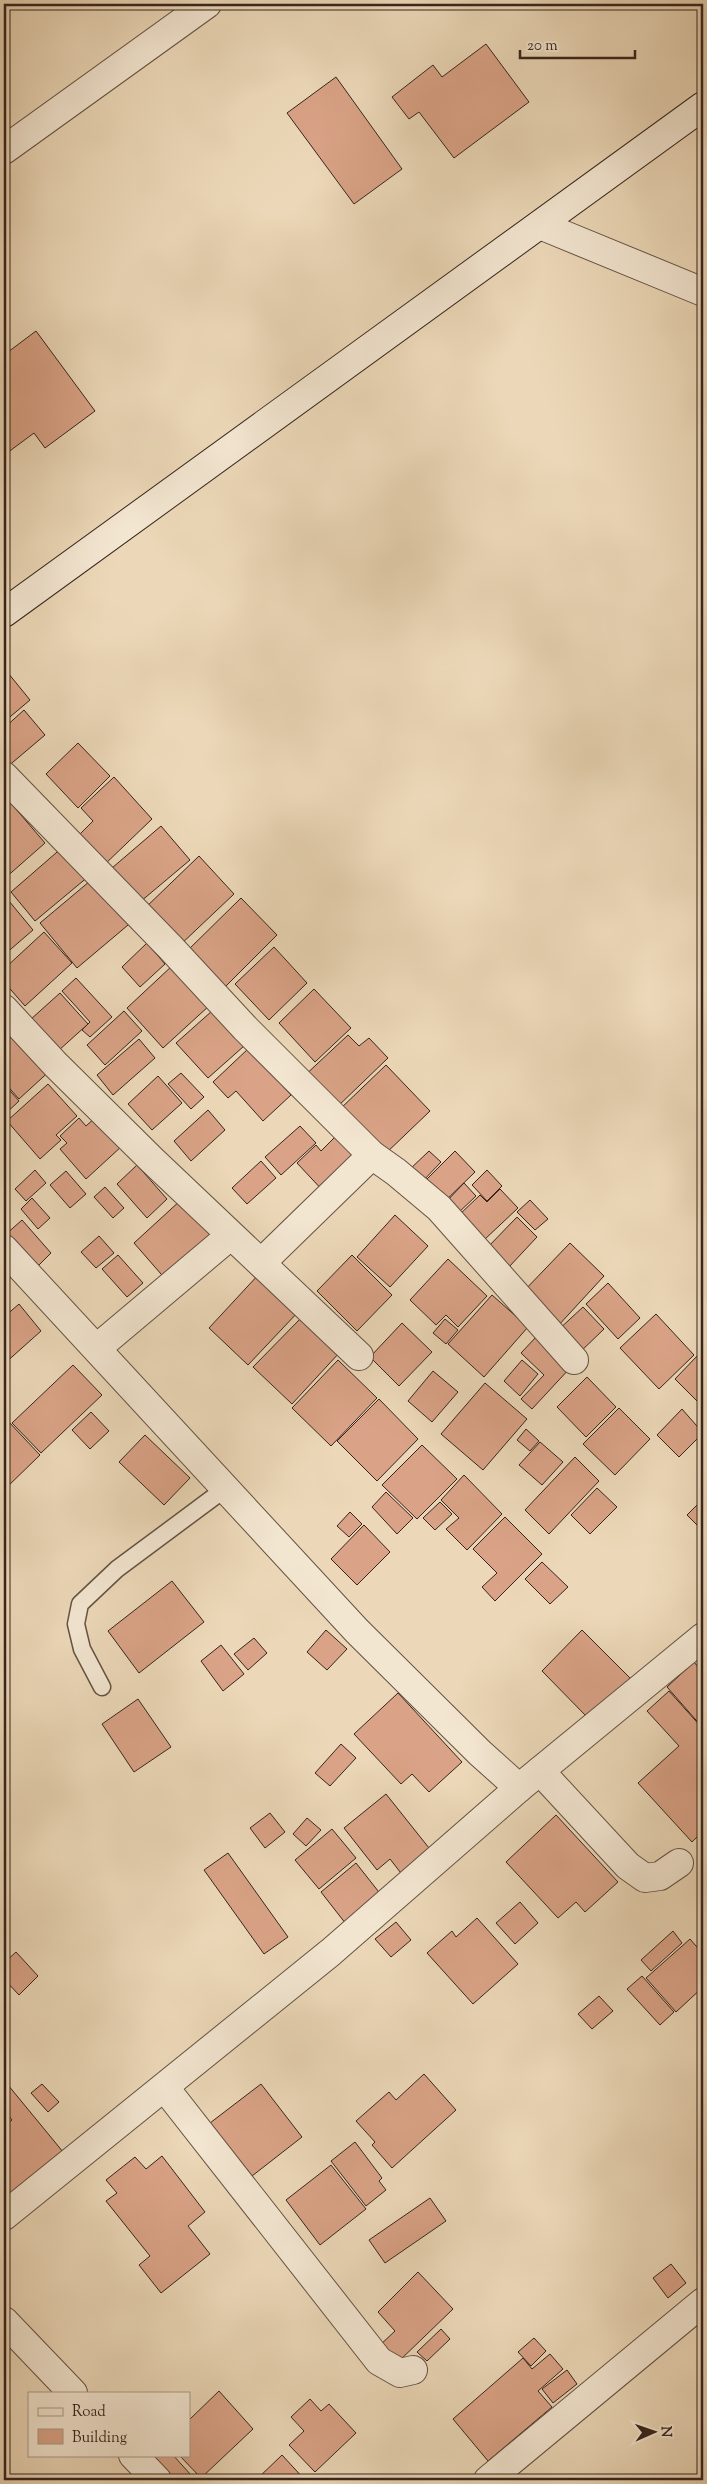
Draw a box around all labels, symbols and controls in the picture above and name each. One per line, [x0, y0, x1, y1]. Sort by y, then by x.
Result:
scale bar [520, 28, 634, 60]
text: 20 m [527, 36, 558, 57]
legend [28, 2392, 190, 2456]
text: Road [72, 2402, 106, 2423]
north arrow [630, 2406, 680, 2456]
text: N [655, 2426, 675, 2438]
text: Building [72, 2428, 127, 2449]

